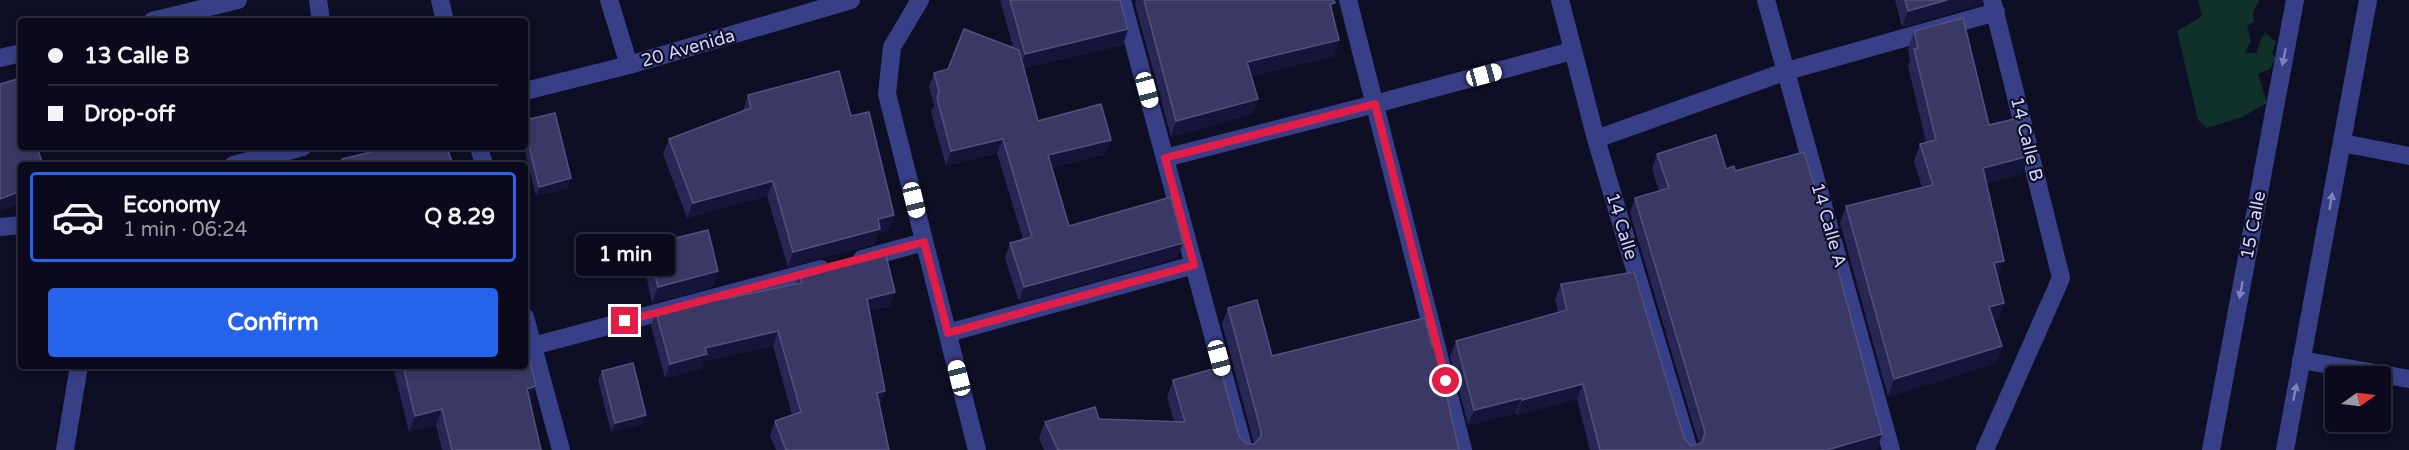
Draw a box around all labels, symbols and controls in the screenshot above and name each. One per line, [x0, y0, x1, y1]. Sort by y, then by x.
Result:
street label: 20 Avenida [639, 24, 737, 72]
text: 13 Calle B [84, 43, 189, 69]
one-way arrow [2279, 48, 2288, 67]
car [1464, 62, 1504, 88]
car [1134, 70, 1160, 110]
street label: 14 Calle B [2006, 95, 2048, 183]
text: Drop-off [84, 101, 175, 127]
car [901, 180, 927, 220]
street label: 14 Calle A [1806, 180, 1852, 270]
street label: 15 Calle [2236, 189, 2270, 261]
icon: car [51, 190, 105, 244]
street label: 14 Calle [1601, 190, 1643, 262]
one-way arrow [2327, 191, 2336, 210]
text: Economy [123, 192, 220, 218]
text: Q 8.29 [424, 204, 495, 230]
text: 1 min · 06:24 [123, 218, 247, 242]
callout: 1 min [576, 234, 674, 276]
text: 1 min [599, 243, 652, 267]
one-way arrow [2236, 281, 2245, 300]
button: Confirm [48, 288, 498, 357]
route end [611, 307, 638, 334]
car [1206, 338, 1232, 378]
car [946, 358, 972, 398]
north arrow [2325, 366, 2391, 432]
map controls [2325, 366, 2391, 432]
route start [1432, 367, 1459, 394]
one-way arrow [2291, 383, 2300, 402]

